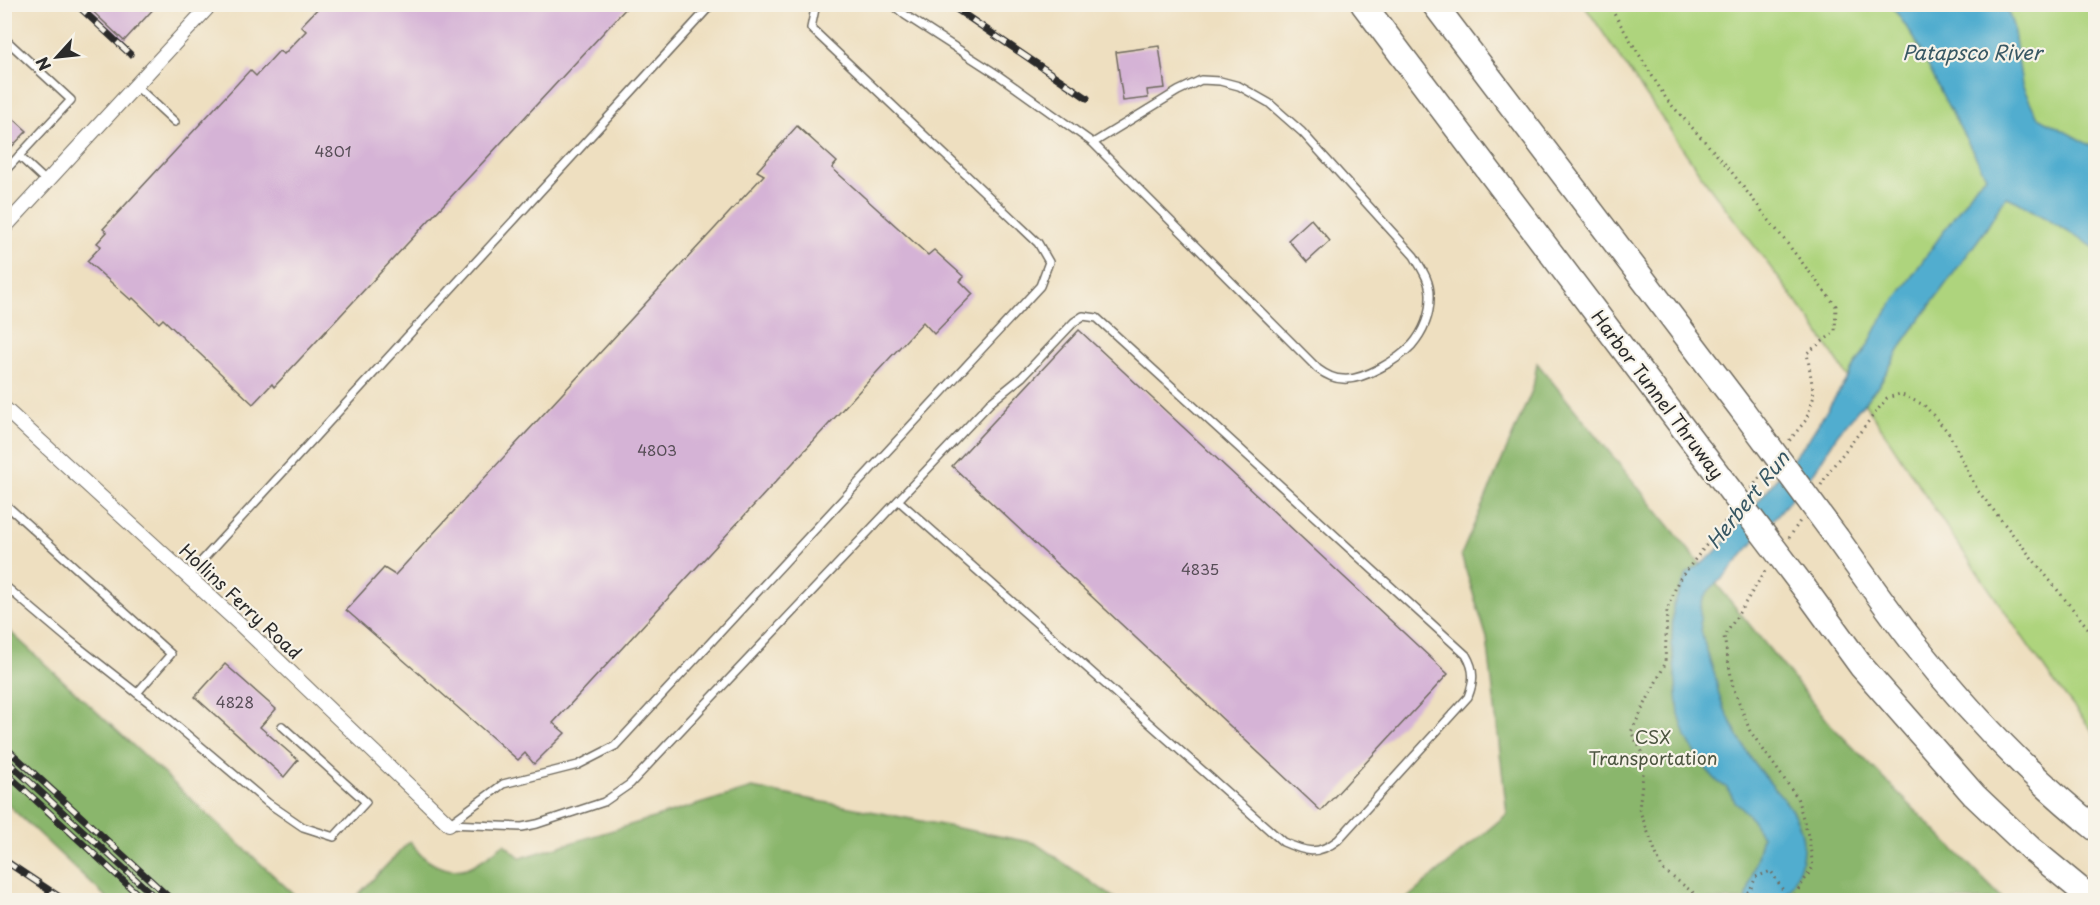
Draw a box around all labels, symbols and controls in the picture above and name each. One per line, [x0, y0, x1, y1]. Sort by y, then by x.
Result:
north arrow [27, 27, 87, 87]
water label: Patapsco River [1902, 37, 2045, 67]
text: N [29, 53, 56, 75]
house number: 4801 [315, 139, 351, 162]
street label: Harbor Tunnel Thruway [1585, 304, 1731, 484]
house number: 4803 [637, 438, 677, 461]
water label: Herbert Run [1698, 444, 1796, 555]
street label: Hollins Ferry Road [174, 537, 308, 665]
house number: 4835 [1181, 557, 1219, 580]
house number: 4828 [216, 690, 254, 713]
park label: CSX Transportation [1589, 723, 1717, 771]

